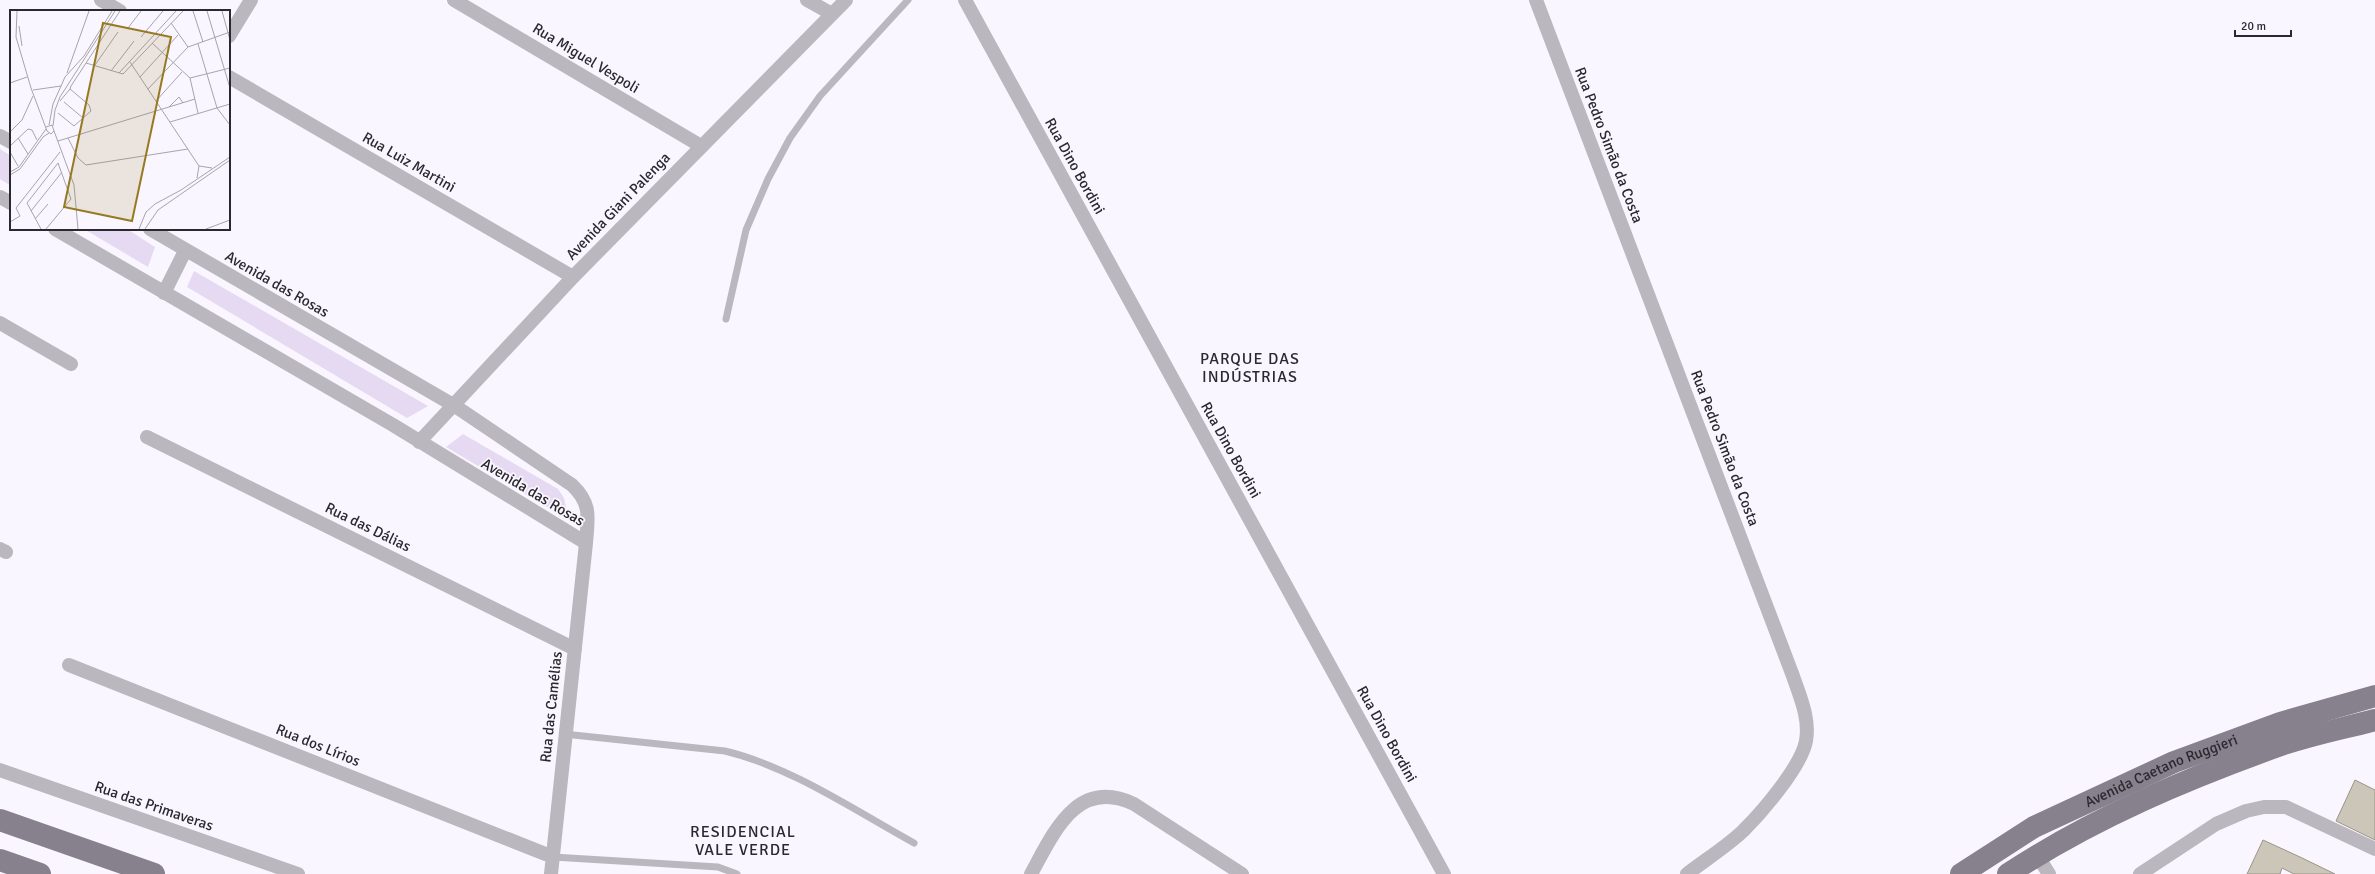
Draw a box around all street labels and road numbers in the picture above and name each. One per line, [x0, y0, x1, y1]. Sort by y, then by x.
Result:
street label: Rua Miguel Vespoli [529, 19, 643, 97]
street label: Rua Pedro Simão da Costa [1571, 64, 1647, 226]
street label: Rua Dino Bordini [1041, 115, 1109, 217]
street label: Rua Luiz Martini [359, 128, 459, 196]
street label: Avenida Giani Palenga [562, 149, 674, 263]
street label: Avenida das Rosas [222, 247, 333, 321]
street label: Rua Pedro Simão da Costa [1687, 367, 1763, 529]
street label: Rua Dino Bordini [1197, 399, 1265, 501]
street label: Avenida das Rosas [478, 454, 588, 530]
street label: Rua das Dálias [322, 499, 414, 556]
street label: Rua das Camélias [536, 650, 566, 764]
street label: Rua Dino Bordini [1353, 683, 1421, 785]
street label: Rua dos Lírios [273, 720, 363, 770]
street label: Avenida Caetano Ruggieri [2082, 730, 2240, 811]
street label: Rua das Primaveras [92, 777, 216, 835]

